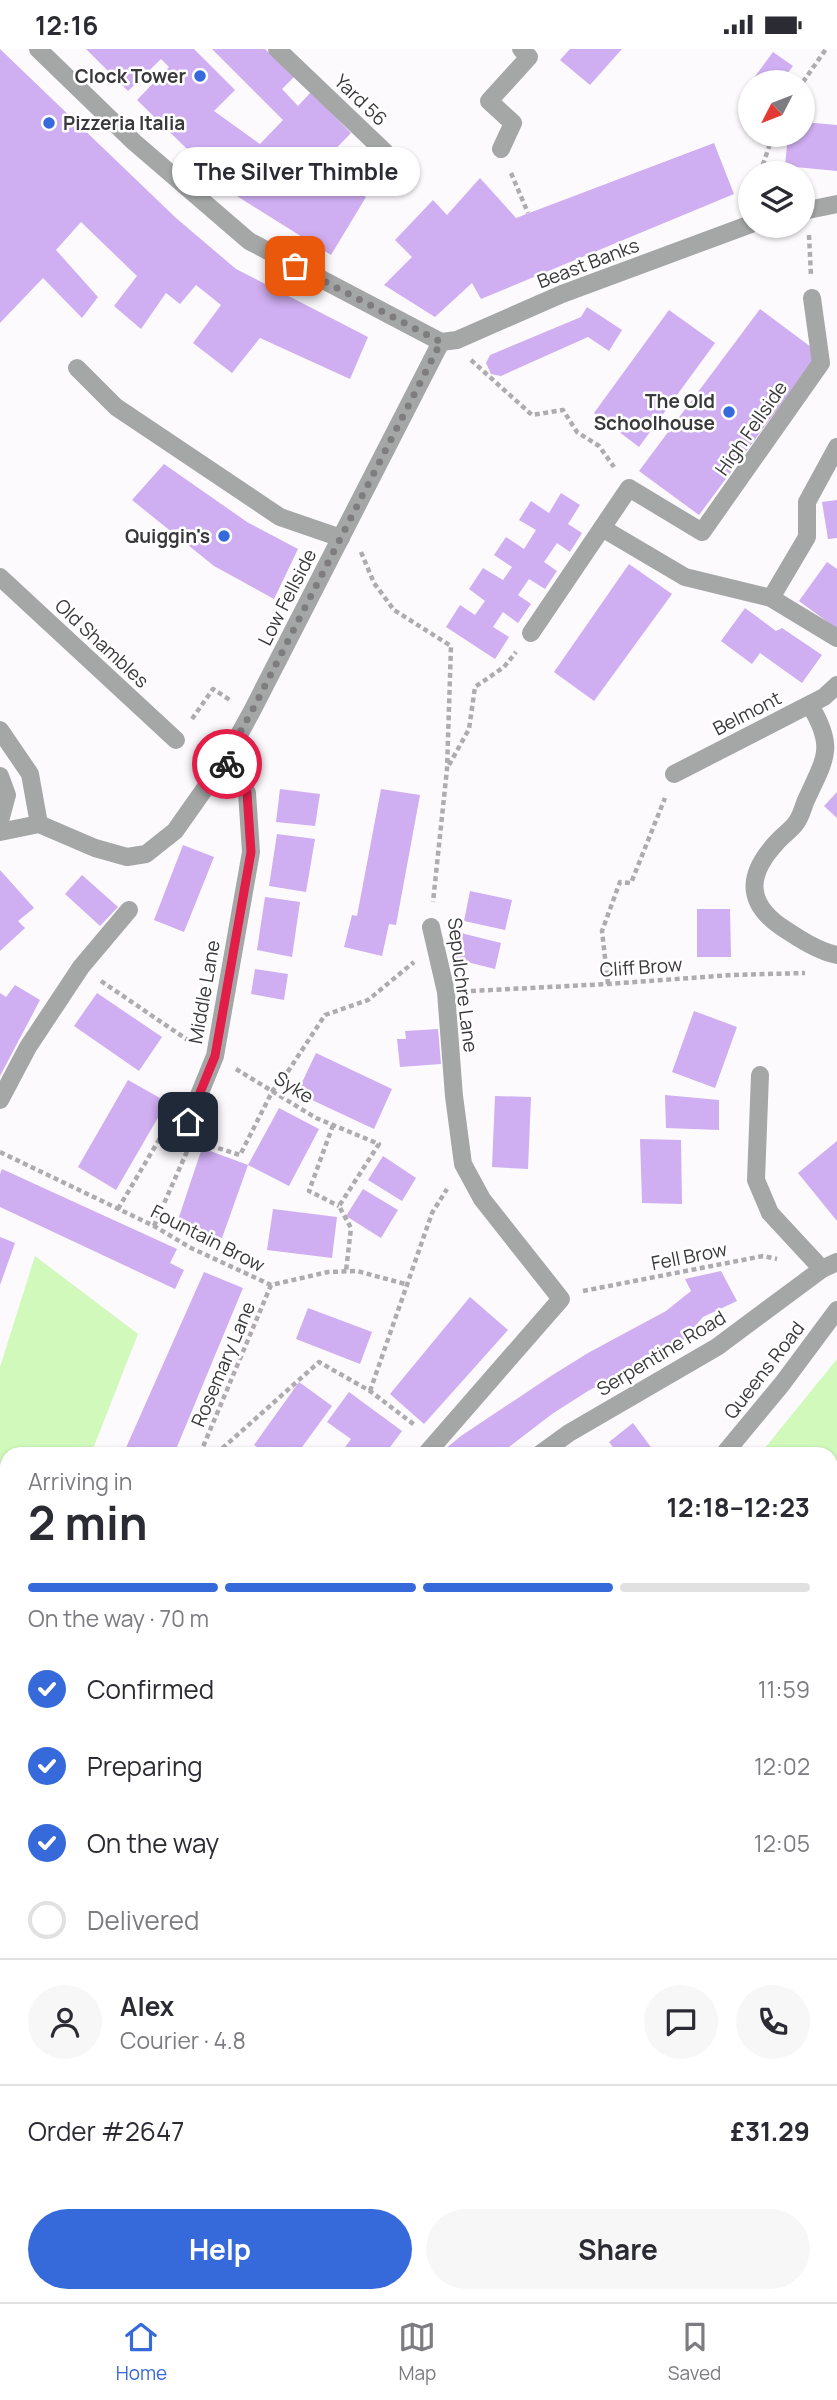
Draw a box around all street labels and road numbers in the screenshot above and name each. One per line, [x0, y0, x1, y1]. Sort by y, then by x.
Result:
street label: Yard 56 [329, 68, 393, 132]
street label: Beast Banks [533, 232, 643, 294]
street label: High Fellside [709, 376, 793, 480]
street label: Low Fellside [252, 544, 322, 650]
street label: Old Shambles [49, 593, 155, 693]
street label: Belmont [708, 685, 786, 741]
street label: Sepulchre Lane [442, 916, 484, 1054]
street label: Middle Lane [182, 938, 226, 1046]
street label: Cliff Brow [599, 951, 684, 983]
street label: Syke [269, 1065, 319, 1109]
street label: Fountain Brow [147, 1198, 270, 1278]
street label: Fell Brow [649, 1236, 730, 1276]
street label: Rosemary Lane [185, 1297, 261, 1431]
street label: Serpentine Road [592, 1304, 730, 1402]
street label: Queens Road [718, 1316, 810, 1424]

